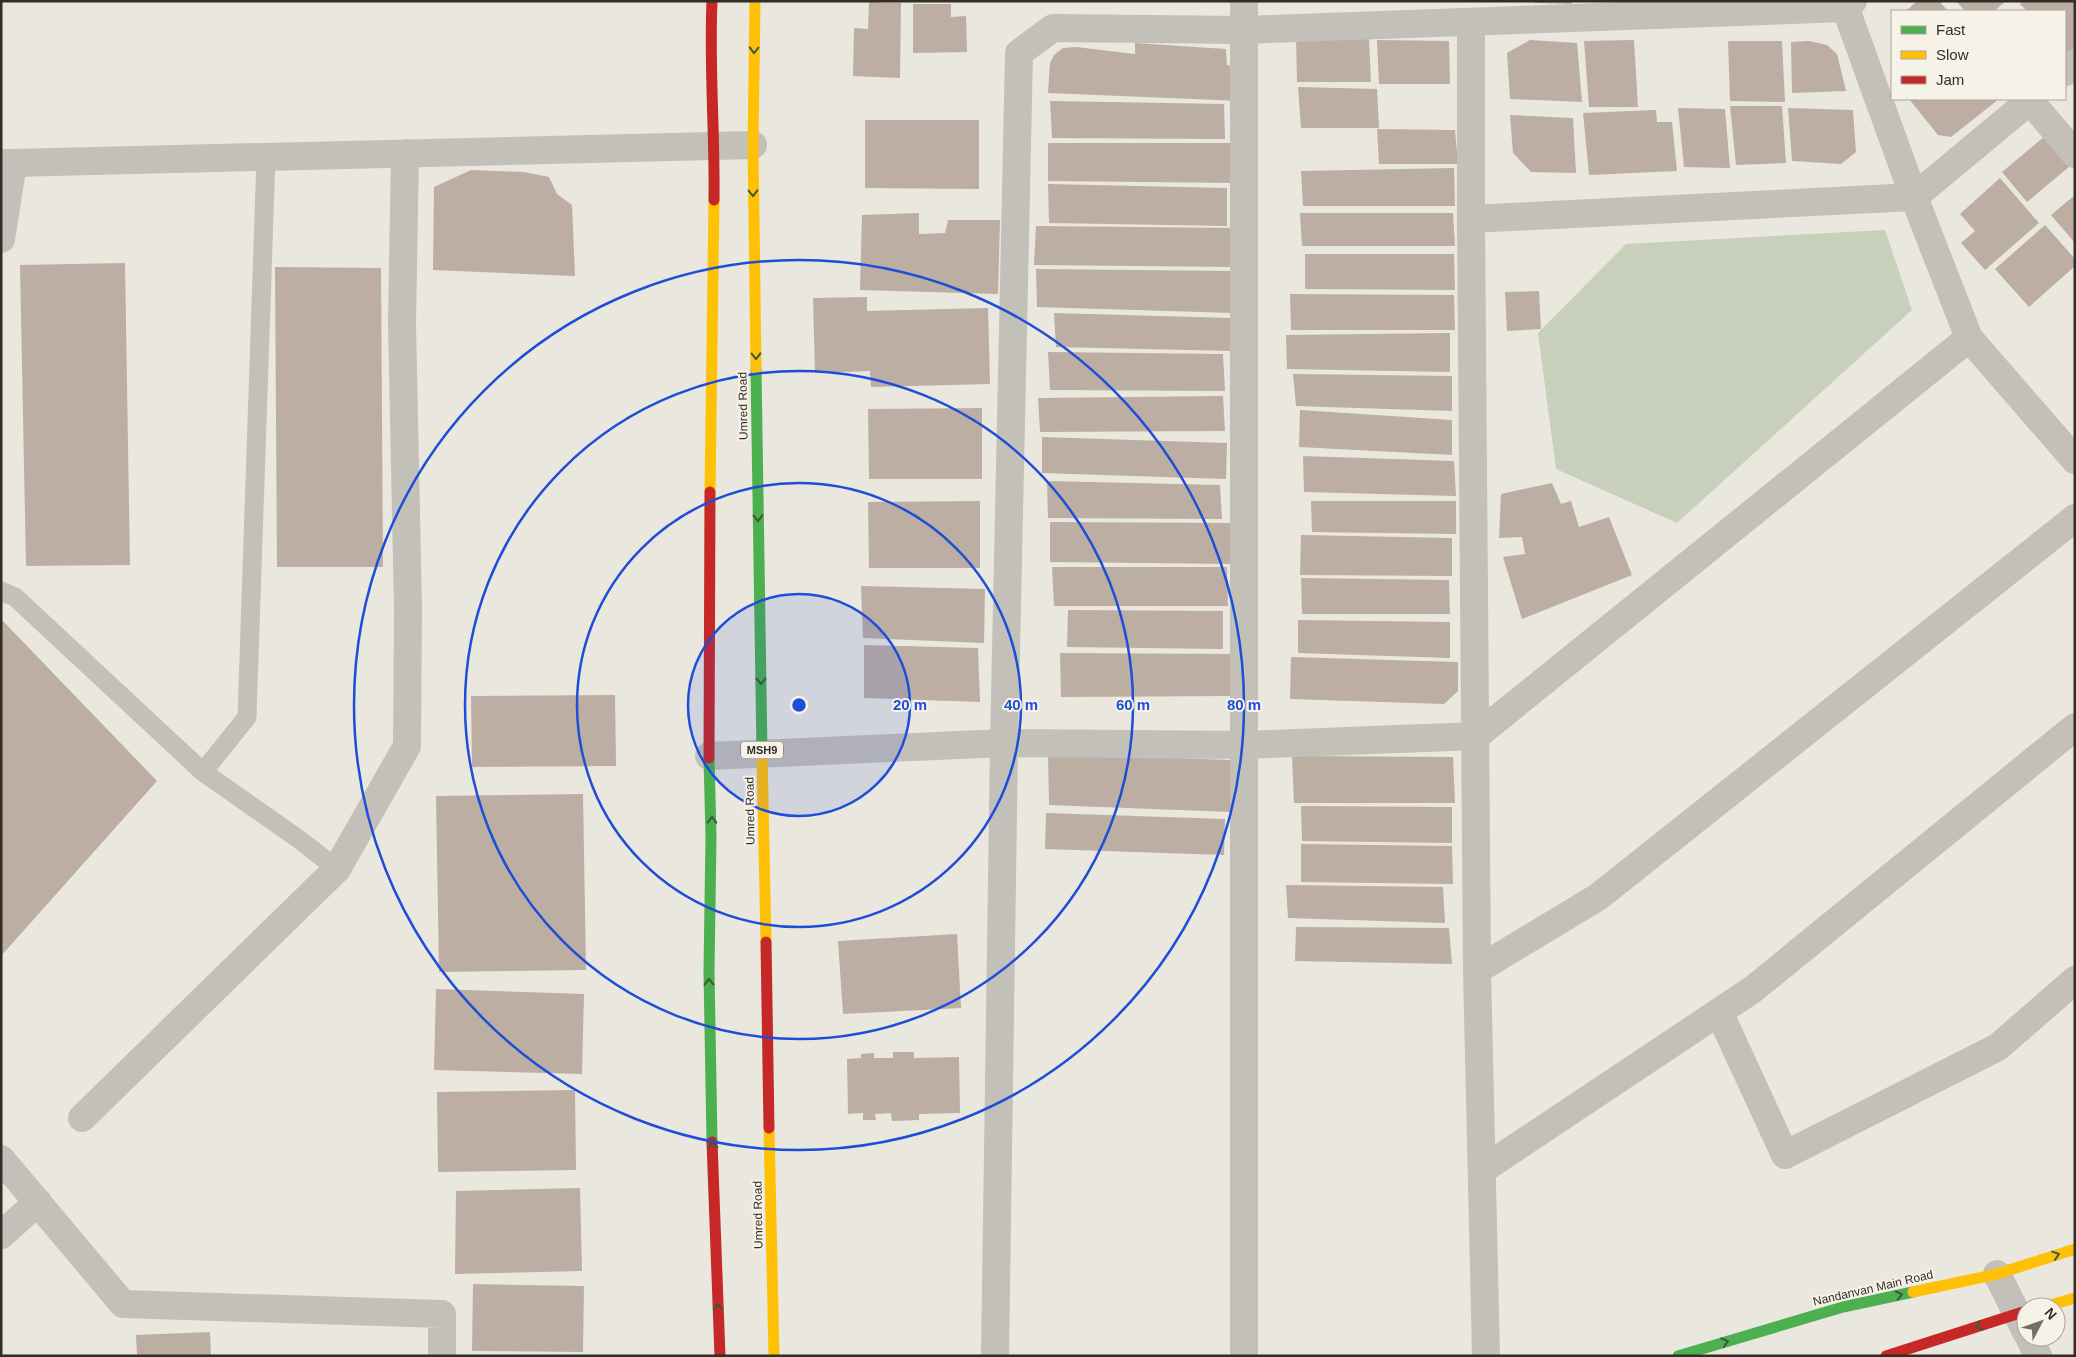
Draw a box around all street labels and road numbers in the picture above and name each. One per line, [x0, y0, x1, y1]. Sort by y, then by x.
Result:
street label: Umred Road [735, 372, 751, 440]
road number: MSH9 [741, 742, 783, 758]
street label: Umred Road [742, 777, 758, 845]
street label: Umred Road [750, 1181, 766, 1249]
street label: Nandanvan Main Road [1812, 1267, 1934, 1309]

